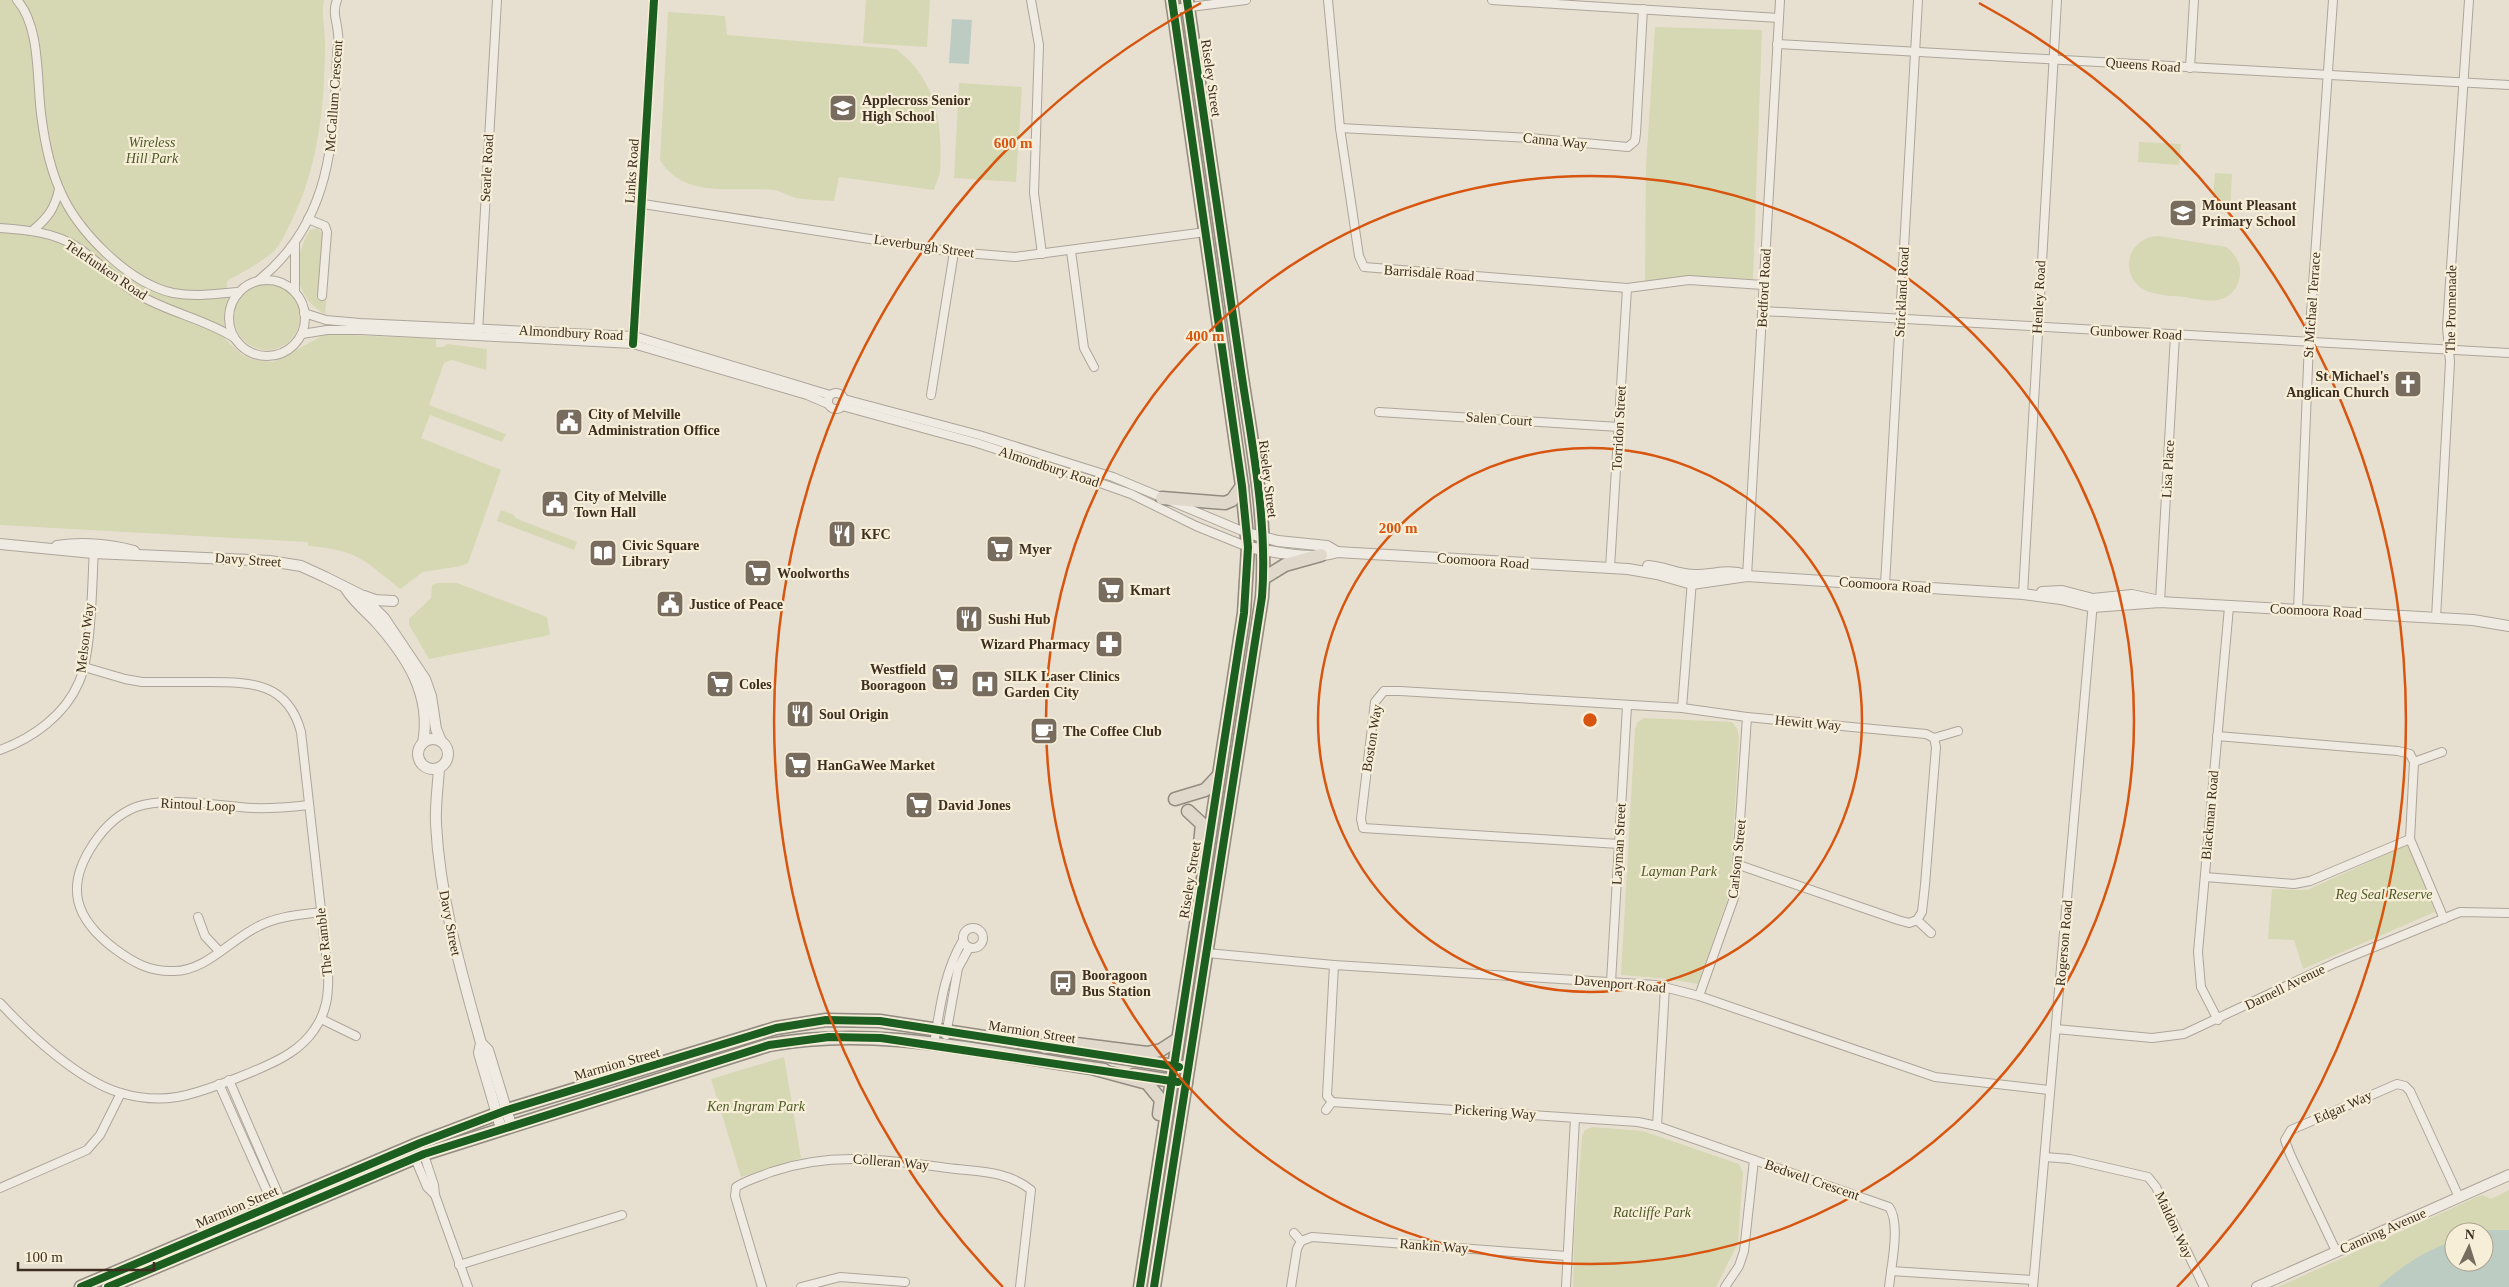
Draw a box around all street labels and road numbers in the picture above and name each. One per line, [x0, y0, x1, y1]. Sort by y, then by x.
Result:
street label: Riseley Street [1198, 38, 1224, 118]
street label: McCallum Crescent [323, 39, 345, 153]
street label: Queens Road [2105, 55, 2181, 75]
street label: Canna Way [1522, 130, 1588, 152]
street label: Searle Road [478, 134, 496, 202]
street label: Links Road [622, 138, 642, 204]
street label: Leverburgh Street [873, 232, 975, 260]
street label: Telefunken Road [62, 237, 150, 303]
street label: Strickland Road [1892, 246, 1912, 338]
street label: Bedford Road [1754, 248, 1774, 328]
street label: St Michael Terrace [2301, 252, 2323, 358]
street label: Henley Road [2030, 260, 2048, 334]
street label: Barrisdale Road [1383, 262, 1475, 284]
street label: The Promenade [2443, 265, 2459, 353]
street label: Almondbury Road [518, 323, 624, 343]
street label: Gunbower Road [2090, 323, 2182, 343]
street label: Torridon Street [1609, 385, 1629, 471]
street label: Salen Court [1465, 409, 1533, 429]
street label: Riseley Street [1256, 439, 1280, 519]
street label: Lisa Place [2159, 440, 2177, 498]
street label: Almondbury Road [997, 444, 1101, 490]
street label: Davy Street [214, 550, 282, 570]
street label: Coomoora Road [1437, 550, 1529, 572]
street label: Coomoora Road [1839, 574, 1931, 596]
street label: Coomoora Road [2270, 601, 2362, 621]
street label: Melson Way [73, 602, 97, 674]
street label: Boston Way [1359, 703, 1385, 773]
street label: Hewitt Way [1774, 713, 1842, 733]
street label: Blackman Road [2199, 770, 2221, 860]
street label: Rintoul Loop [160, 796, 236, 814]
street label: Layman Street [1609, 803, 1629, 885]
street label: Carlson Street [1725, 818, 1749, 899]
street label: Riseley Street [1176, 840, 1204, 920]
street label: Davy Street [436, 889, 464, 957]
street label: Rogerson Road [2053, 899, 2075, 987]
street label: The Ramble [313, 907, 335, 977]
street label: Darnell Avenue [2243, 961, 2327, 1013]
street label: Davenport Road [1573, 973, 1667, 995]
street label: Marmion Street [987, 1018, 1077, 1046]
street label: Marmion Street [573, 1045, 662, 1083]
street label: Edgar Way [2312, 1088, 2374, 1126]
street label: Pickering Way [1453, 1102, 1537, 1122]
street label: Colleran Way [852, 1151, 930, 1173]
street label: Bedwell Crescent [1763, 1157, 1861, 1203]
street label: Marmion Street [193, 1183, 281, 1231]
street label: Maldon Way [2152, 1189, 2196, 1261]
street label: Canning Avenue [2338, 1205, 2428, 1257]
street label: Rankin Way [1399, 1236, 1469, 1256]

